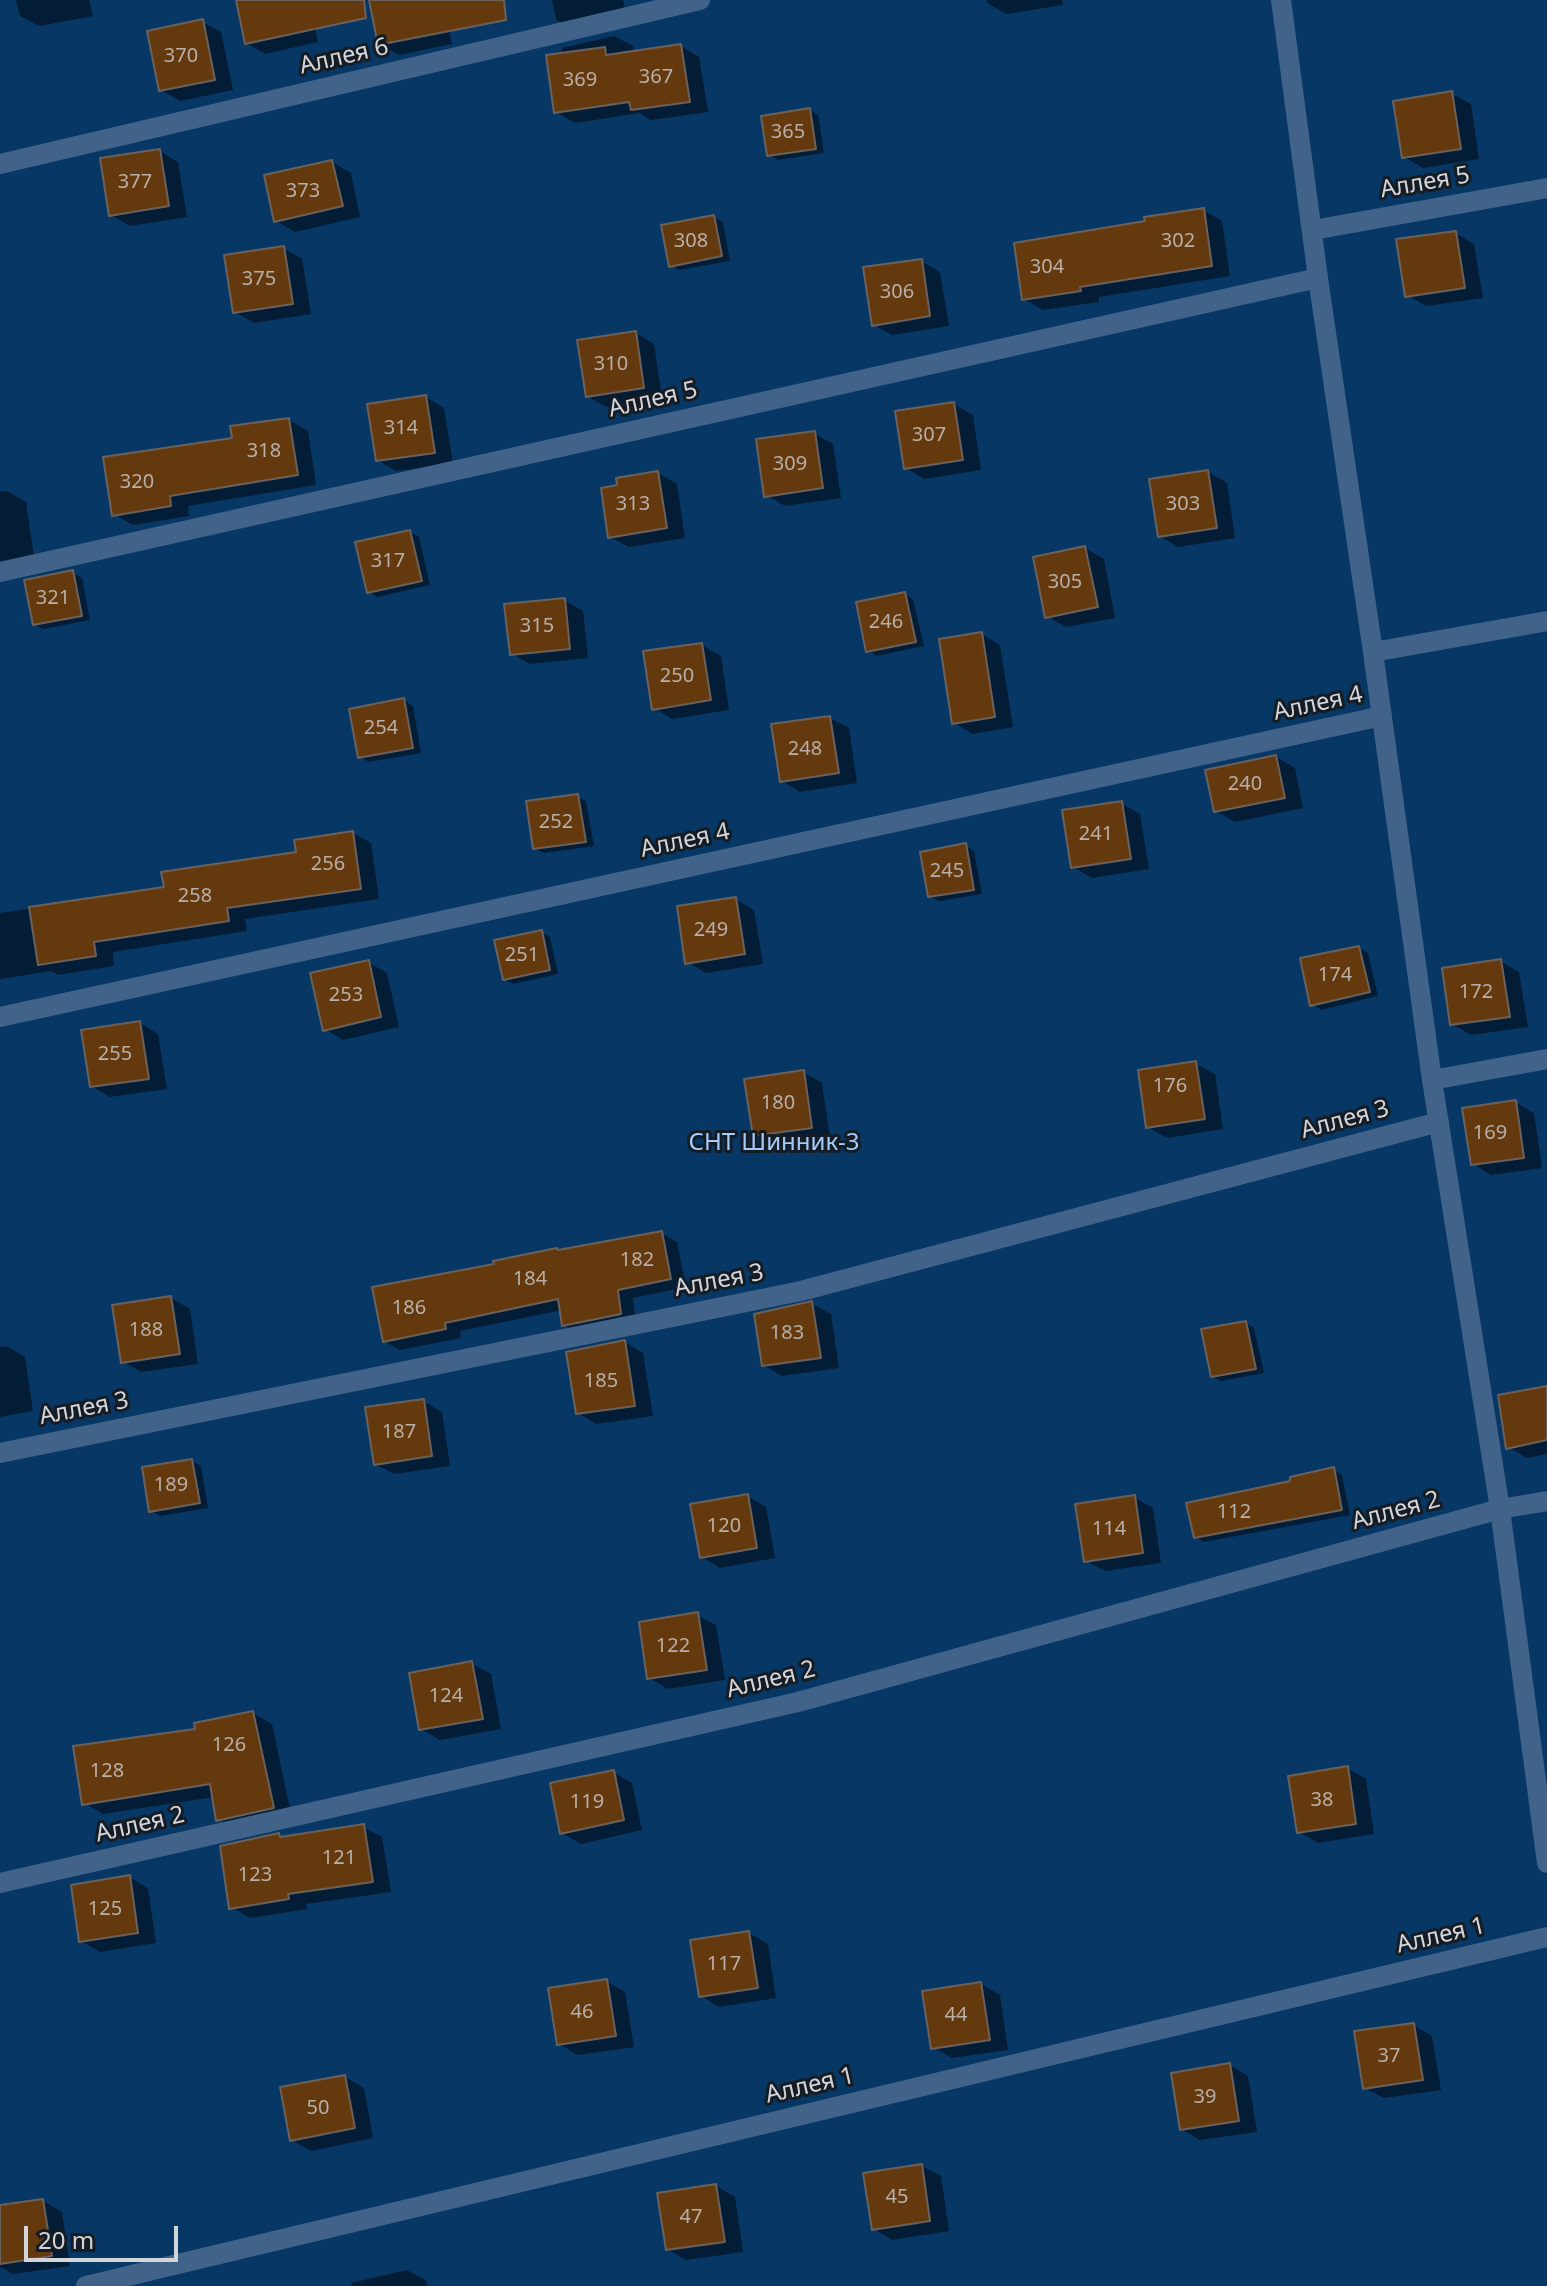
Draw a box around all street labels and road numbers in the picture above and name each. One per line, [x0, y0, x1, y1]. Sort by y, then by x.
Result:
street label: Аллея 6 [297, 33, 391, 81]
street label: Аллея 5 [1378, 161, 1472, 205]
street label: Аллея 5 [606, 376, 700, 424]
street label: Аллея 4 [1271, 681, 1365, 727]
street label: Аллея 4 [638, 818, 732, 864]
street label: Аллея 3 [1298, 1094, 1392, 1146]
street label: Аллея 3 [672, 1258, 766, 1304]
street label: Аллея 3 [37, 1386, 131, 1432]
street label: Аллея 2 [1349, 1485, 1443, 1537]
street label: Аллея 2 [724, 1655, 818, 1705]
street label: Аллея 2 [93, 1801, 187, 1849]
street label: Аллея 1 [1394, 1912, 1488, 1960]
street label: Аллея 1 [763, 2062, 857, 2110]

